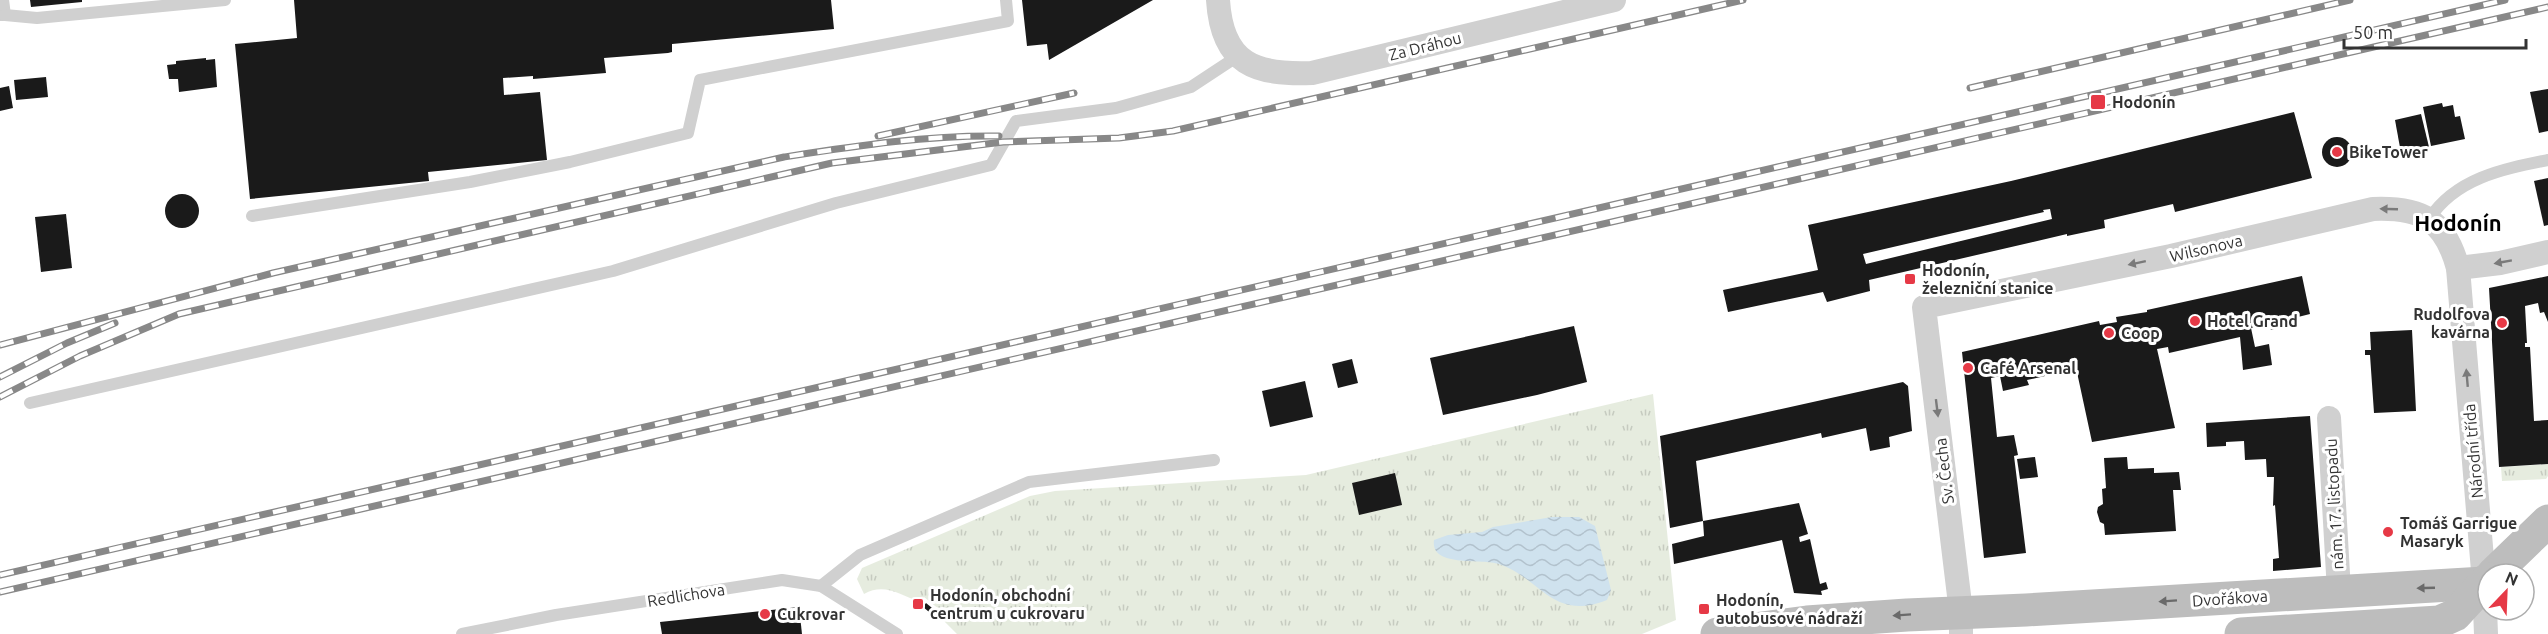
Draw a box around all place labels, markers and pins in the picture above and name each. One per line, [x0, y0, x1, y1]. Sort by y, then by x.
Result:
marker: Hodonín [2089, 93, 2107, 111]
place label: Hodonín [2112, 93, 2176, 111]
place label: BikeTower [2349, 143, 2428, 161]
marker: BikeTower [2330, 145, 2344, 159]
place label: Hodonín, železniční stanice [1922, 261, 2053, 297]
marker: Hodonín, železniční stanice [1903, 272, 1917, 286]
place label: Rudolfova kavárna [2413, 305, 2490, 341]
place label: Hotel Grand [2207, 312, 2298, 330]
marker: Hotel Grand [2188, 314, 2202, 328]
marker: Rudolfova kavárna [2495, 316, 2509, 330]
place label: Coop [2121, 324, 2160, 342]
marker: Coop [2102, 326, 2116, 340]
place label: Café Arsenal [1980, 359, 2076, 377]
marker: Café Arsenal [1961, 361, 1975, 375]
place label: Tomáš Garrigue Masaryk [2400, 514, 2517, 550]
marker: Tomáš Garrigue Masaryk [2381, 525, 2395, 539]
place label: Hodonín, obchodní centrum u cukrovaru [930, 586, 1085, 622]
place label: Hodonín, autobusové nádraží [1716, 591, 1863, 627]
marker: Hodonín, obchodní centrum u cukrovaru [911, 597, 925, 611]
marker: Hodonín, autobusové nádraží [1697, 602, 1711, 616]
place label: Cukrovar [777, 605, 845, 623]
marker: Cukrovar [758, 607, 772, 621]

